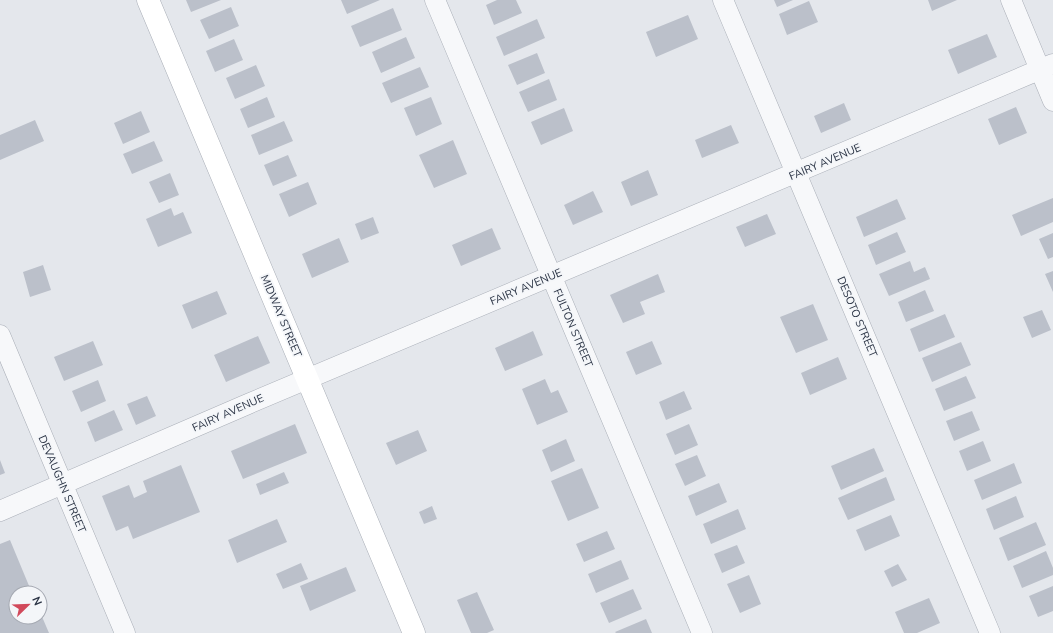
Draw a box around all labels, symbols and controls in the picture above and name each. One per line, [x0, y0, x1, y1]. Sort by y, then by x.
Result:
street label: FAIRY AVENUE [787, 140, 863, 184]
street label: FAIRY AVENUE [488, 265, 564, 309]
street label: MIDWAY STREET [257, 272, 305, 360]
street label: DESOTO STREET [833, 274, 881, 360]
street label: FULTON STREET [550, 286, 596, 370]
street label: FAIRY AVENUE [190, 391, 266, 435]
street label: DEVAUGHN STREET [35, 433, 89, 535]
north arrow [8, 585, 48, 625]
text: N [28, 595, 45, 608]

